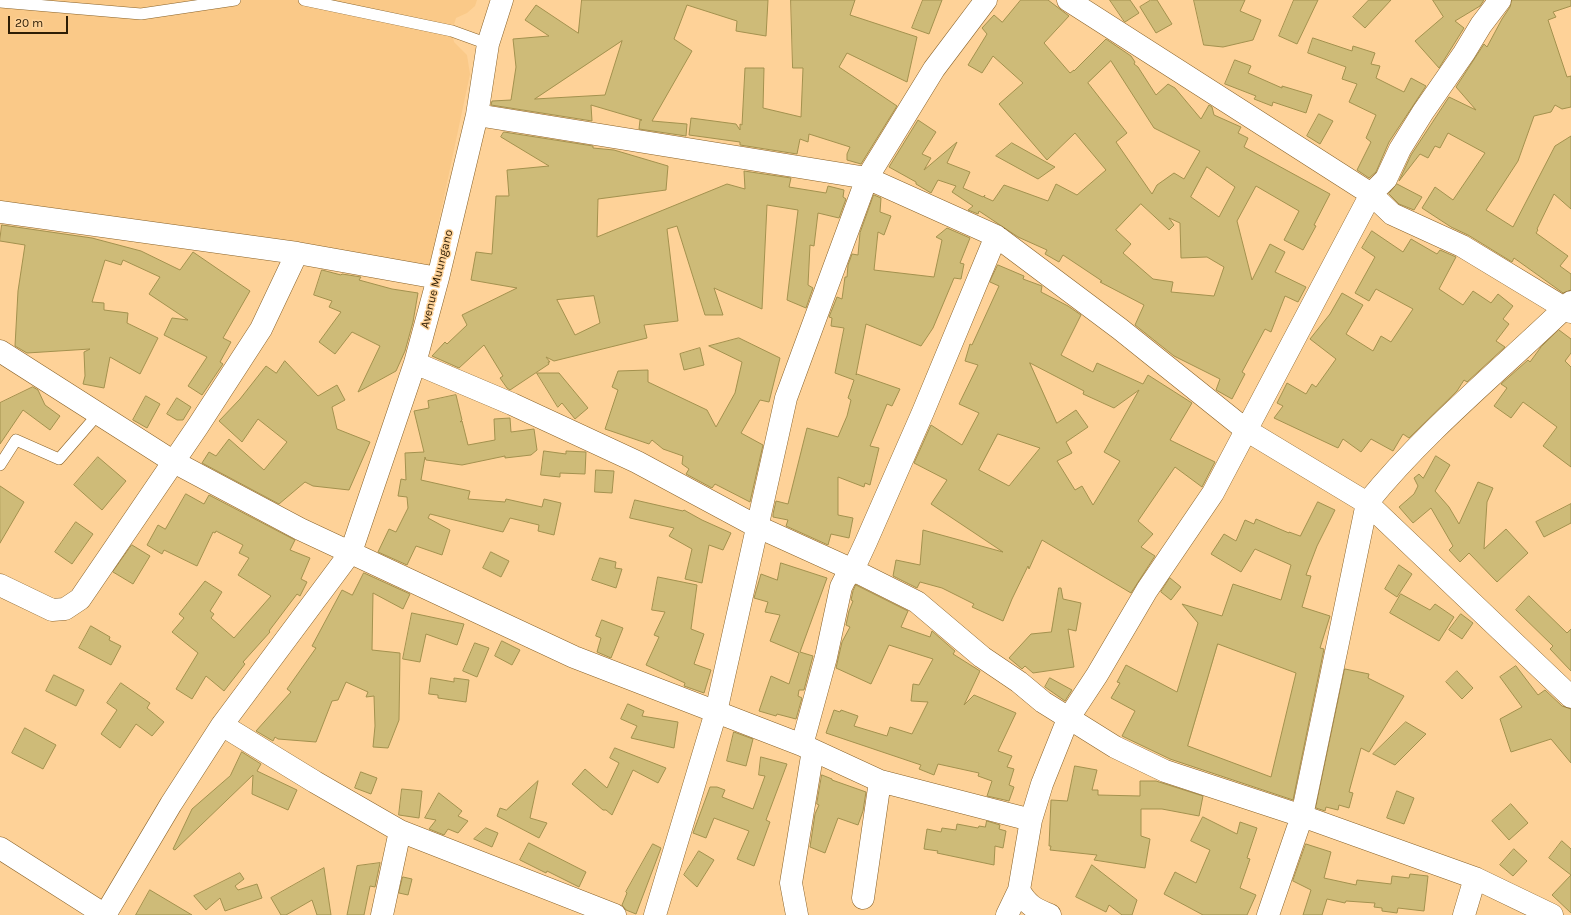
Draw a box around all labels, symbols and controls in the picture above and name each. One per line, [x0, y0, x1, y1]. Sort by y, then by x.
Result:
scale bar [10, 8, 70, 34]
text: 20 m [15, 16, 43, 30]
street label: Avenue Muungano [418, 228, 456, 330]

